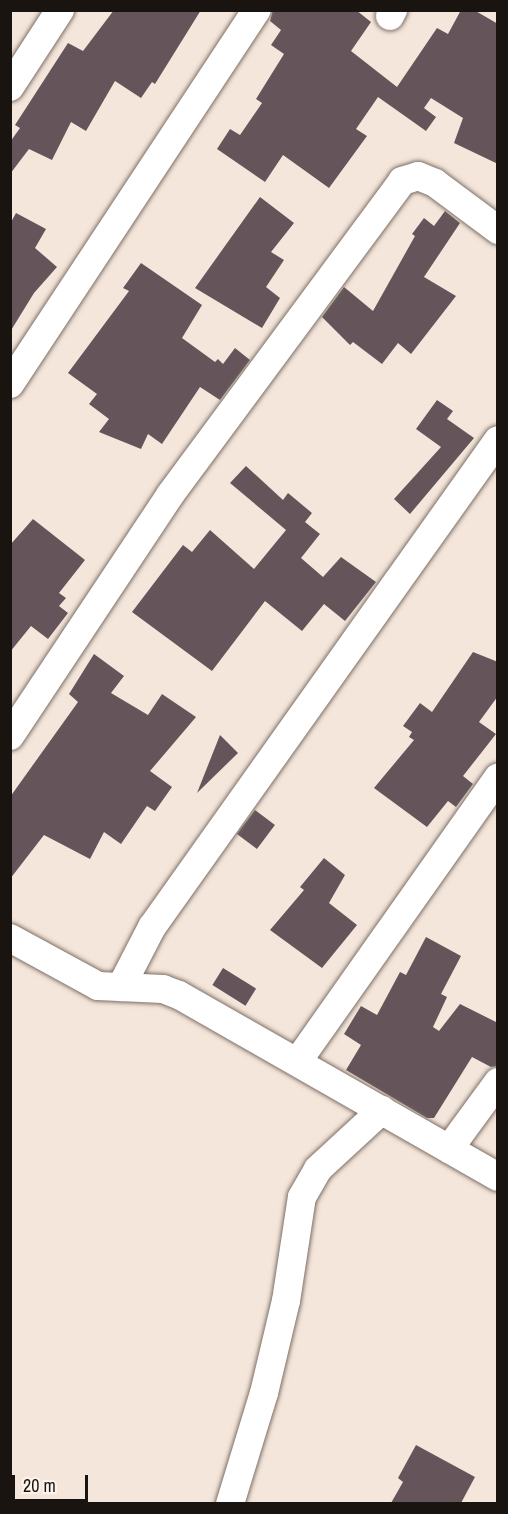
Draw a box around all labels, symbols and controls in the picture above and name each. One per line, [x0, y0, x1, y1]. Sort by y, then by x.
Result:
scale bar [15, 1463, 92, 1501]
text: 20 m [23, 1473, 56, 1498]

